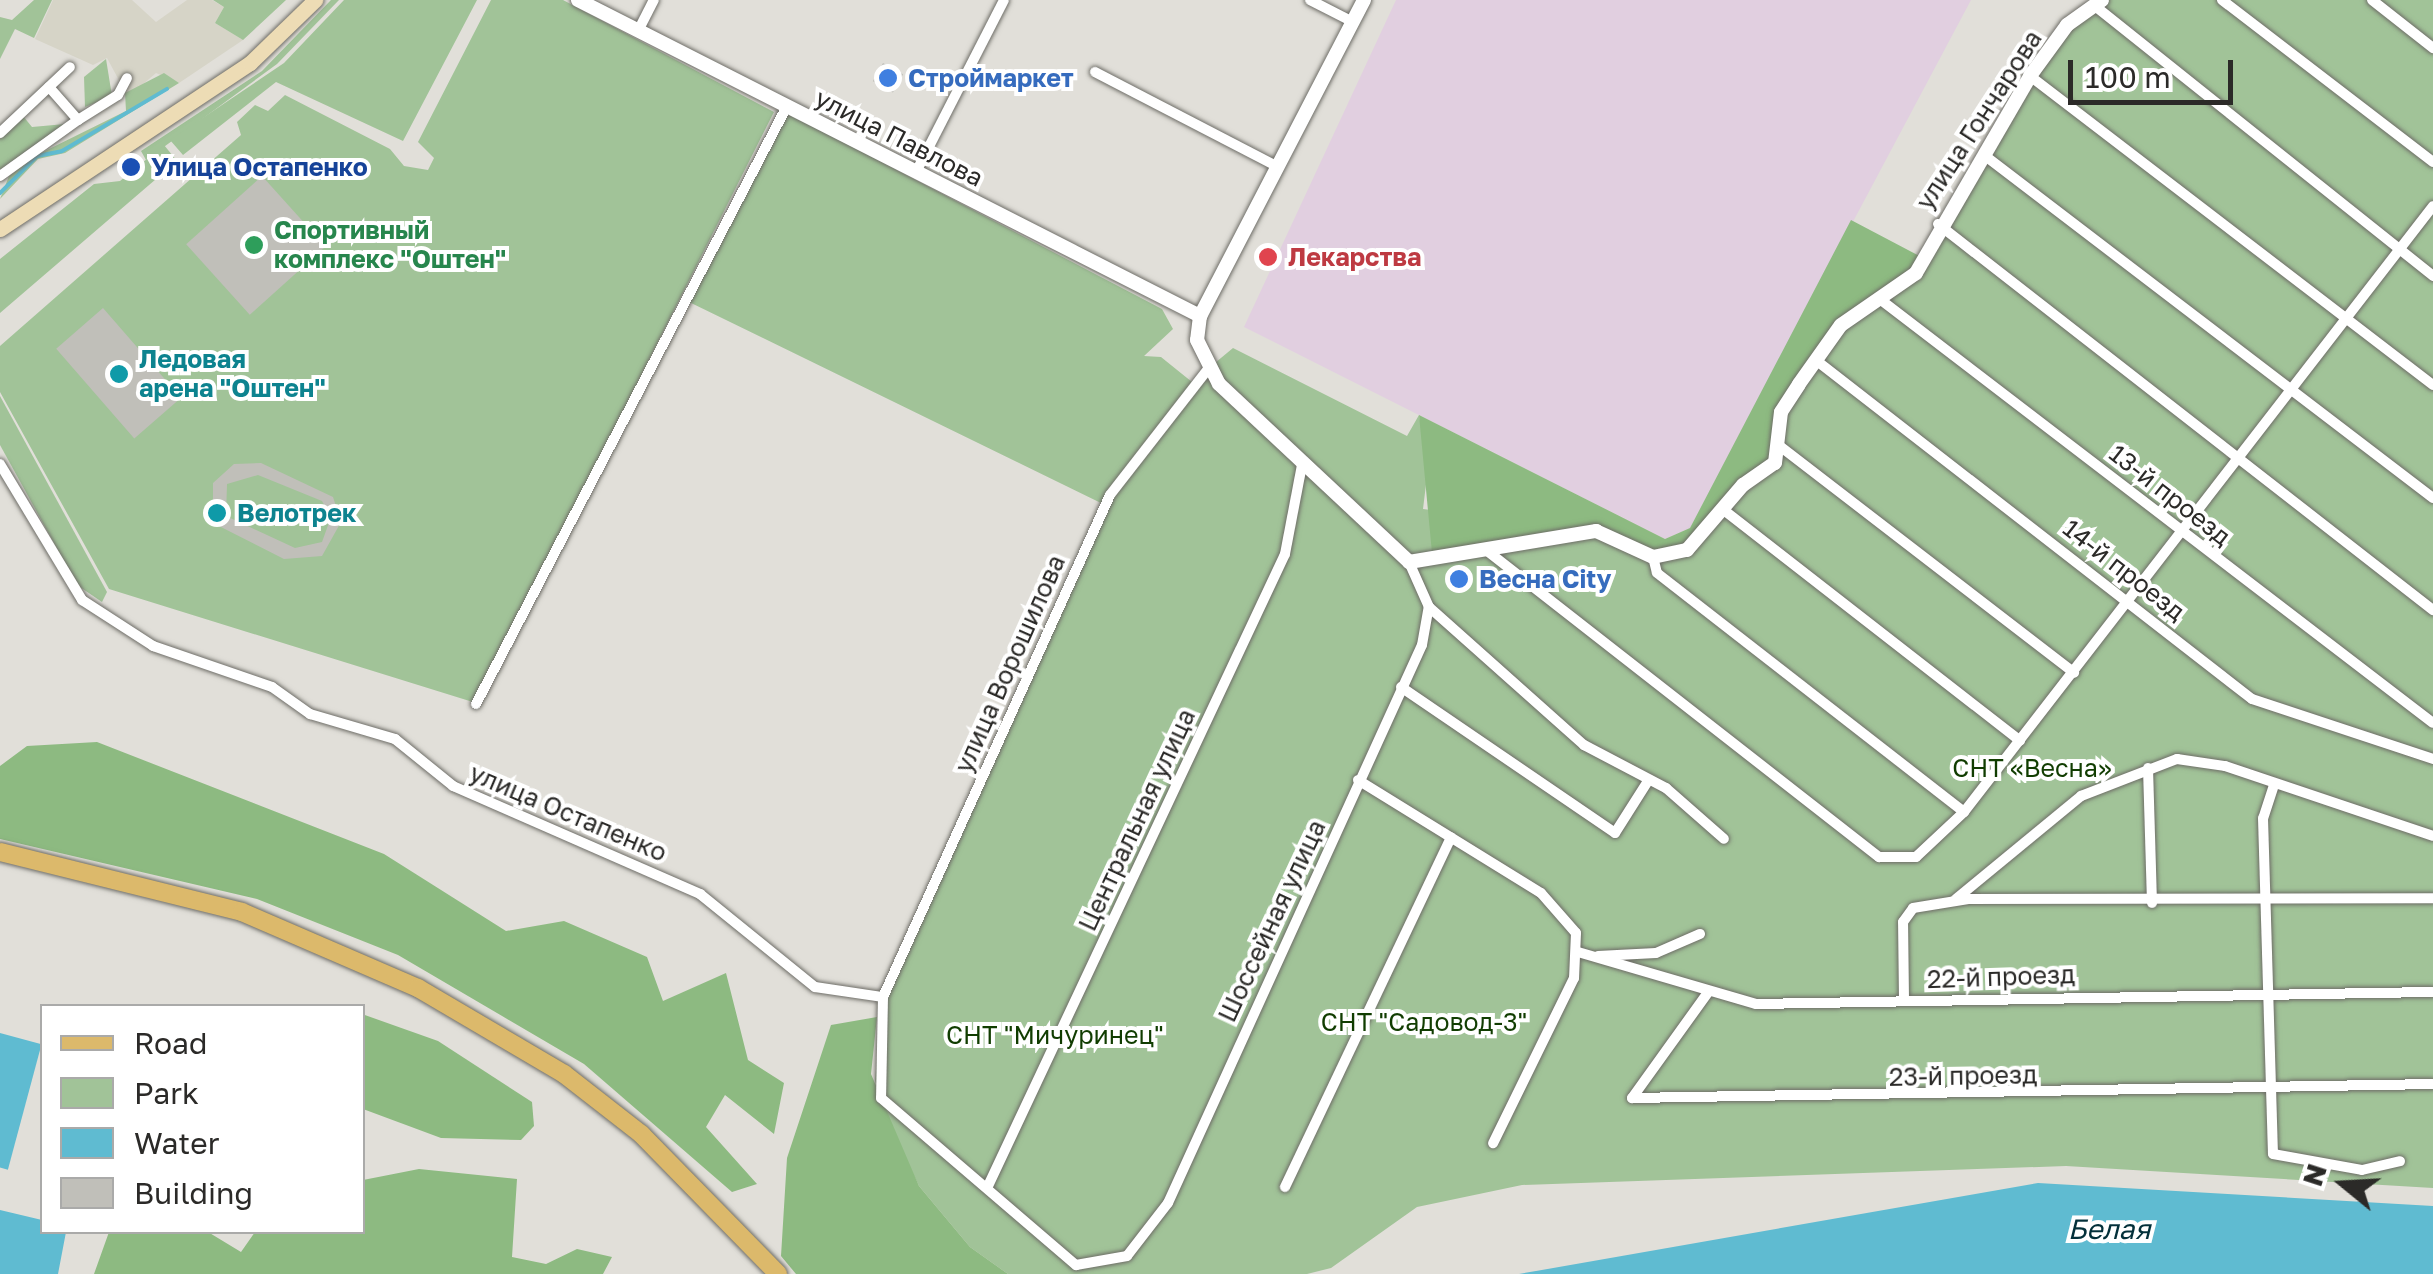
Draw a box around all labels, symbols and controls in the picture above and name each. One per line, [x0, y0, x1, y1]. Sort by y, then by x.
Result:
street label: улица Гончарова [1910, 25, 2048, 215]
scale bar [2073, 40, 2238, 102]
text: 100 m [2085, 59, 2171, 95]
place label: Строймаркет [908, 63, 1074, 93]
marker: Строймаркет [877, 67, 899, 89]
street label: улица Павлова [810, 83, 988, 193]
place label: Улица Остапенко [151, 152, 368, 182]
marker: Улица Остапенко [120, 156, 142, 178]
place label: Спортивный комплекс "Оштен" [274, 216, 506, 275]
marker: Спортивный комплекс "Оштен" [243, 234, 265, 256]
place label: Лекарства [1288, 242, 1421, 272]
marker: Лекарства [1257, 246, 1279, 268]
place label: Ледовая арена "Оштен" [139, 345, 326, 404]
marker: Ледовая арена "Оштен" [108, 363, 130, 385]
street label: 13-й проезд [2103, 438, 2237, 552]
place label: Велотрек [237, 498, 356, 528]
marker: Велотрек [206, 502, 228, 524]
street label: 14-й проезд [2057, 513, 2191, 627]
street label: улица Ворошилова [949, 551, 1071, 777]
place label: Весна City [1479, 564, 1612, 594]
marker: Весна City [1448, 568, 1470, 590]
street label: Центральная улица [1072, 704, 1202, 936]
park label: СНТ «Весна» [1952, 753, 2112, 783]
street label: улица Остапенко [465, 758, 671, 868]
street label: Шоссейная улица [1212, 815, 1332, 1027]
street label: 22-й проезд [1926, 959, 2076, 995]
legend [40, 1004, 365, 1234]
park label: СНТ "Садовод-3" [1321, 1007, 1527, 1037]
park label: СНТ "Мичуринец" [946, 1020, 1164, 1050]
text: Road [134, 1025, 208, 1061]
street label: 23-й проезд [1889, 1060, 2037, 1092]
text: Park [134, 1075, 199, 1111]
text: Water [134, 1125, 219, 1161]
north arrow [2293, 1134, 2393, 1234]
text: N [2295, 1159, 2333, 1190]
text: Building [134, 1175, 253, 1211]
water label: Белая [2068, 1212, 2150, 1246]

